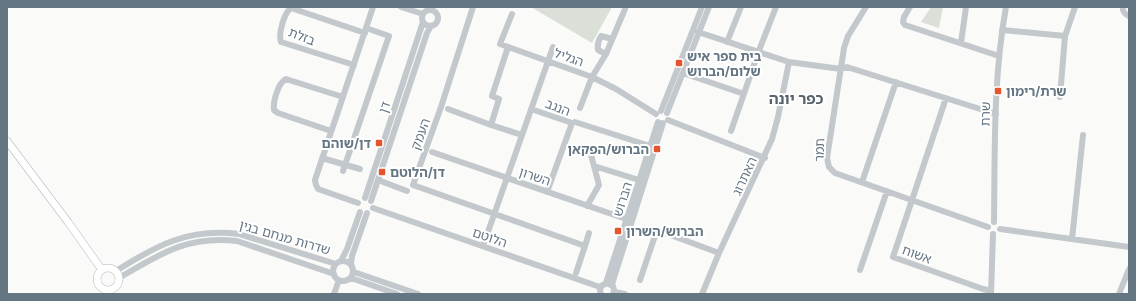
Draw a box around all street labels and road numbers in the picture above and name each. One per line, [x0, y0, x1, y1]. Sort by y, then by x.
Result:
street label: בזלת [286, 24, 318, 48]
street label: הגליל [552, 45, 586, 69]
street label: הנגב [543, 95, 573, 119]
street label: דן [375, 99, 393, 115]
street label: שרת [977, 101, 993, 127]
street label: העמק [407, 116, 433, 152]
street label: תמר [811, 138, 827, 162]
street label: האתרוג [728, 154, 760, 198]
street label: השרון [517, 163, 553, 189]
street label: הברוש [609, 180, 635, 218]
street label: שדרות מנחם בגין [238, 216, 332, 258]
street label: הלוטם [470, 224, 510, 250]
street label: אשוח [900, 241, 934, 267]

